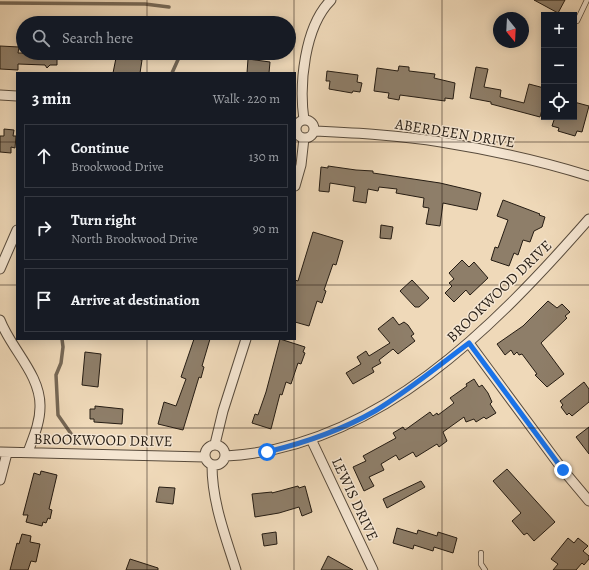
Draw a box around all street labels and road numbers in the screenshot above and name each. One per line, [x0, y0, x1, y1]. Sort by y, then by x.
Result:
street label: ABERDEEN DRIVE [393, 114, 516, 152]
street label: BROOKWOOD DRIVE [442, 235, 556, 347]
street label: BROOKWOOD DRIVE [33, 429, 173, 451]
street label: LEWIS DRIVE [327, 454, 383, 544]

